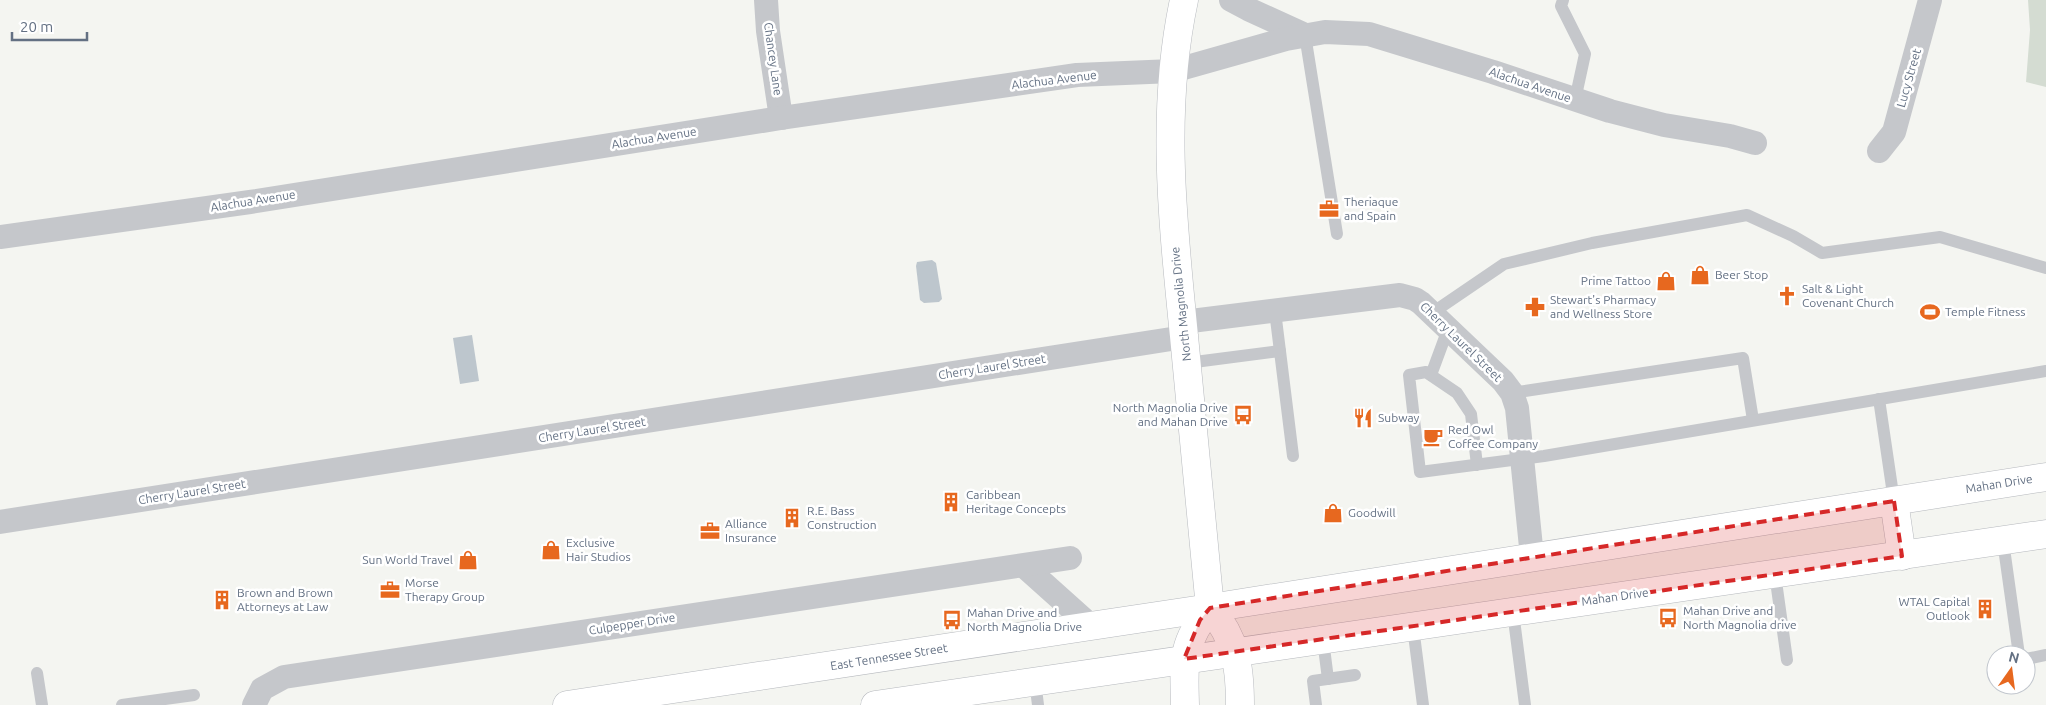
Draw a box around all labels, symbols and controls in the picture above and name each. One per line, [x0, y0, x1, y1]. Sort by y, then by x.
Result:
scale bar [12, 10, 88, 42]
text: 20 m [20, 18, 53, 35]
street label: Chancey Lane [762, 22, 785, 96]
street label: Lucy Street [1894, 47, 1923, 109]
street label: Alachua Avenue [1488, 64, 1573, 105]
street label: Alachua Avenue [1011, 68, 1097, 91]
street label: Alachua Avenue [611, 124, 697, 151]
street label: Alachua Avenue [210, 187, 296, 214]
place label: Theriaque and Spain [1344, 195, 1398, 222]
office icon: Theriaque and Spain [1318, 198, 1340, 220]
street label: North Magnolia Drive [1168, 246, 1193, 362]
shop icon: Beer Stop [1689, 264, 1711, 286]
place label: Beer Stop [1715, 268, 1768, 281]
shop icon: Prime Tattoo [1655, 270, 1677, 292]
place label: Prime Tattoo [1581, 274, 1651, 287]
place label: Salt & Light Covenant Church [1802, 282, 1894, 309]
church icon: Salt & Light Covenant Church [1776, 285, 1798, 307]
place label: Stewart's Pharmacy and Wellness Store [1550, 293, 1656, 320]
pharmacy icon: Stewart's Pharmacy and Wellness Store [1524, 296, 1546, 318]
street label: Cherry Laurel Street [1418, 299, 1505, 384]
sports icon: Temple Fitness [1919, 301, 1941, 323]
place label: Temple Fitness [1945, 305, 2025, 318]
street label: Cherry Laurel Street [937, 352, 1047, 381]
place label: North Magnolia Drive and Mahan Drive [1113, 401, 1228, 428]
bus stop icon: North Magnolia Drive and Mahan Drive [1232, 404, 1254, 426]
restaurant icon: Subway [1352, 407, 1374, 429]
place label: Subway [1378, 411, 1420, 424]
street label: Cherry Laurel Street [537, 415, 647, 444]
place label: Red Owl Coffee Company [1448, 423, 1538, 450]
cafe icon: Red Owl Coffee Company [1422, 426, 1444, 448]
street label: Mahan Drive [1965, 472, 2033, 495]
street label: Cherry Laurel Street [137, 477, 247, 506]
place label: Caribbean Heritage Concepts [966, 488, 1066, 515]
building icon: Caribbean Heritage Concepts [940, 491, 962, 513]
shop icon: Goodwill [1322, 502, 1344, 524]
place label: R.E. Bass Construction [807, 504, 877, 531]
place label: Goodwill [1348, 506, 1396, 519]
building icon: R.E. Bass Construction [781, 507, 803, 529]
place label: Alliance Insurance [725, 517, 777, 544]
office icon: Alliance Insurance [699, 520, 721, 542]
place label: Exclusive Hair Studios [566, 536, 631, 563]
shop icon: Exclusive Hair Studios [540, 539, 562, 561]
shop icon: Sun World Travel [457, 549, 479, 571]
place label: Sun World Travel [362, 553, 453, 566]
place label: Morse Therapy Group [405, 576, 485, 603]
office icon: Morse Therapy Group [379, 579, 401, 601]
street label: Mahan Drive [1581, 585, 1649, 608]
place label: Brown and Brown Attorneys at Law [237, 586, 333, 613]
building icon: Brown and Brown Attorneys at Law [211, 589, 233, 611]
place label: WTAL Capital Outlook [1899, 595, 1970, 622]
building icon: WTAL Capital Outlook [1974, 598, 1996, 620]
place label: Mahan Drive and North Magnolia drive [1683, 604, 1797, 631]
place label: Mahan Drive and North Magnolia Drive [967, 606, 1082, 633]
bus stop icon: Mahan Drive and North Magnolia drive [1657, 607, 1679, 629]
bus stop icon: Mahan Drive and North Magnolia Drive [941, 609, 963, 631]
street label: Culpepper Drive [588, 610, 676, 637]
street label: East Tennessee Street [829, 641, 949, 672]
north arrow [1986, 645, 2036, 695]
text: N [2007, 648, 2021, 666]

